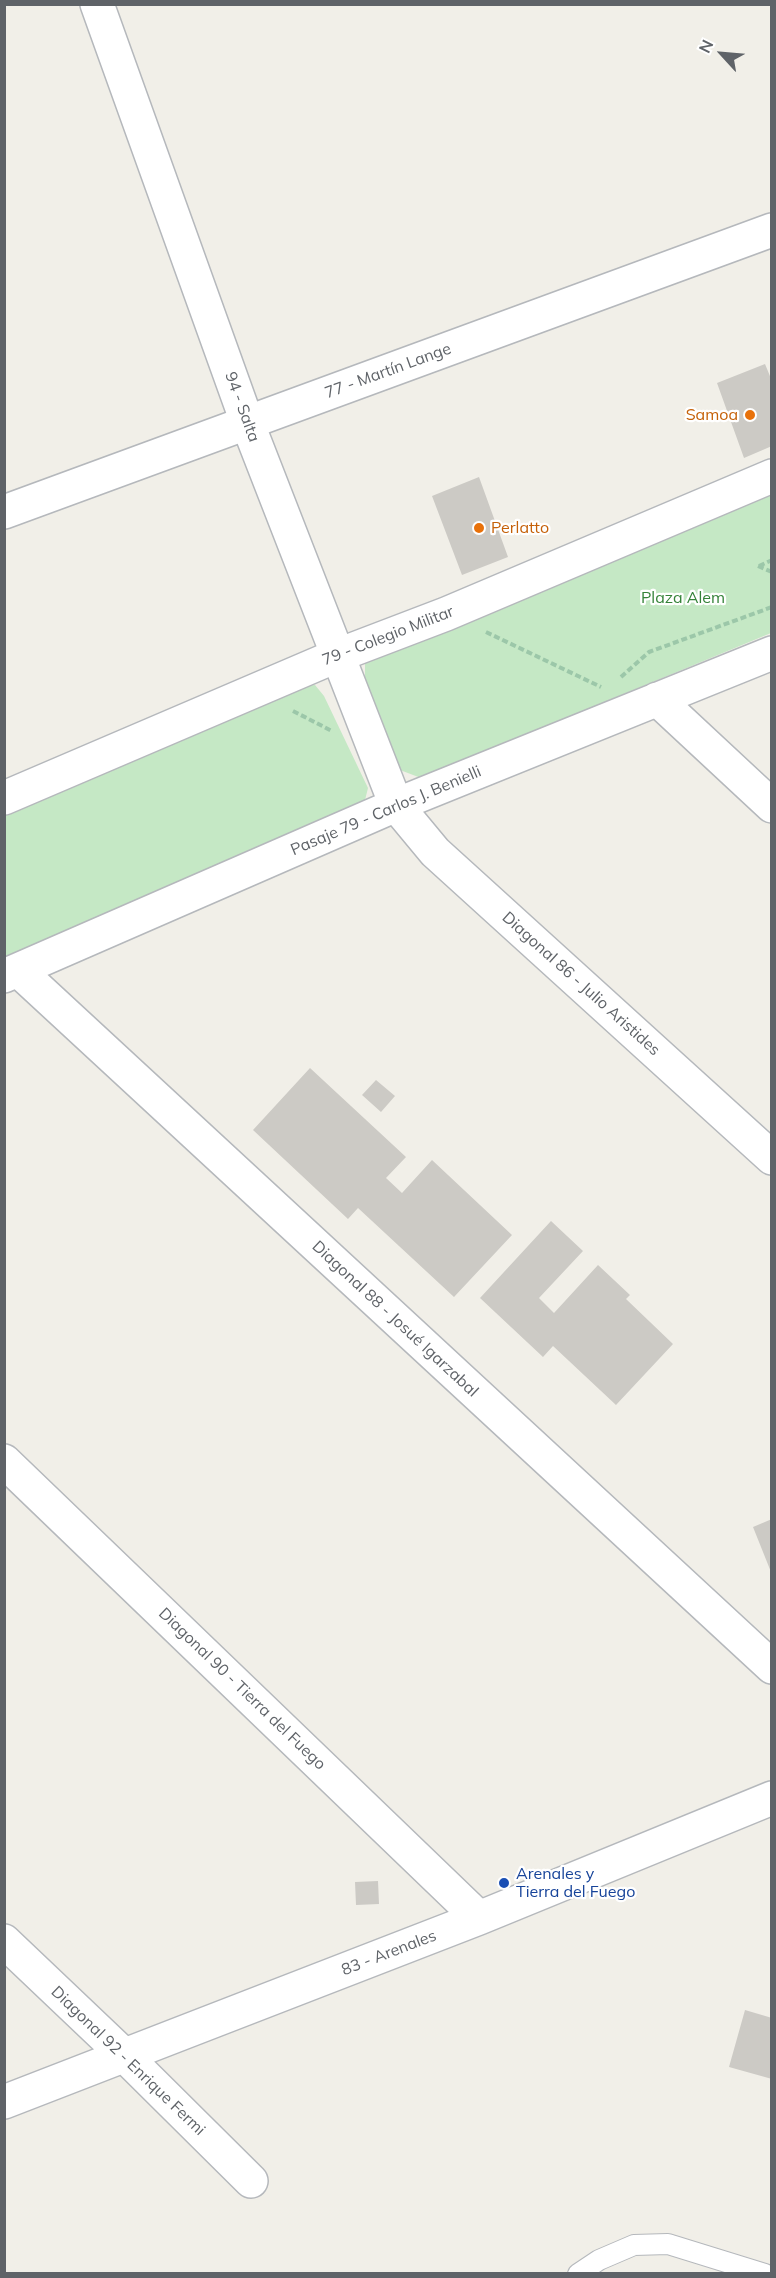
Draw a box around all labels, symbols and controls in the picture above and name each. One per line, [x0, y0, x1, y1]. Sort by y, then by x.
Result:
north arrow [692, 24, 752, 84]
text: N [694, 36, 717, 56]
street label: 77 - Martín Lange [322, 339, 454, 403]
street label: 94 - Salta [220, 369, 264, 445]
place label: Samoa [686, 405, 738, 425]
marker: Samoa [743, 408, 757, 422]
place label: Perlatto [491, 518, 549, 538]
marker: Perlatto [472, 521, 486, 535]
park label: Plaza Alem [641, 588, 725, 608]
street label: 79 - Colegio Militar [320, 602, 456, 670]
street label: Pasaje 79 - Carlos J. Benielli [288, 762, 484, 860]
street label: Diagonal 86 - Julio Aristides [498, 908, 664, 1060]
street label: Diagonal 88 - Josué Igarzabal [308, 1237, 482, 1401]
street label: Diagonal 90 - Tierra del Fuego [154, 1604, 330, 1774]
place label: Arenales y Tierra del Fuego [516, 1864, 635, 1902]
marker: Arenales y Tierra del Fuego [497, 1876, 511, 1890]
street label: 83 - Arenales [339, 1926, 439, 1980]
street label: Diagonal 92 - Enrique Fermi [47, 1982, 209, 2140]

